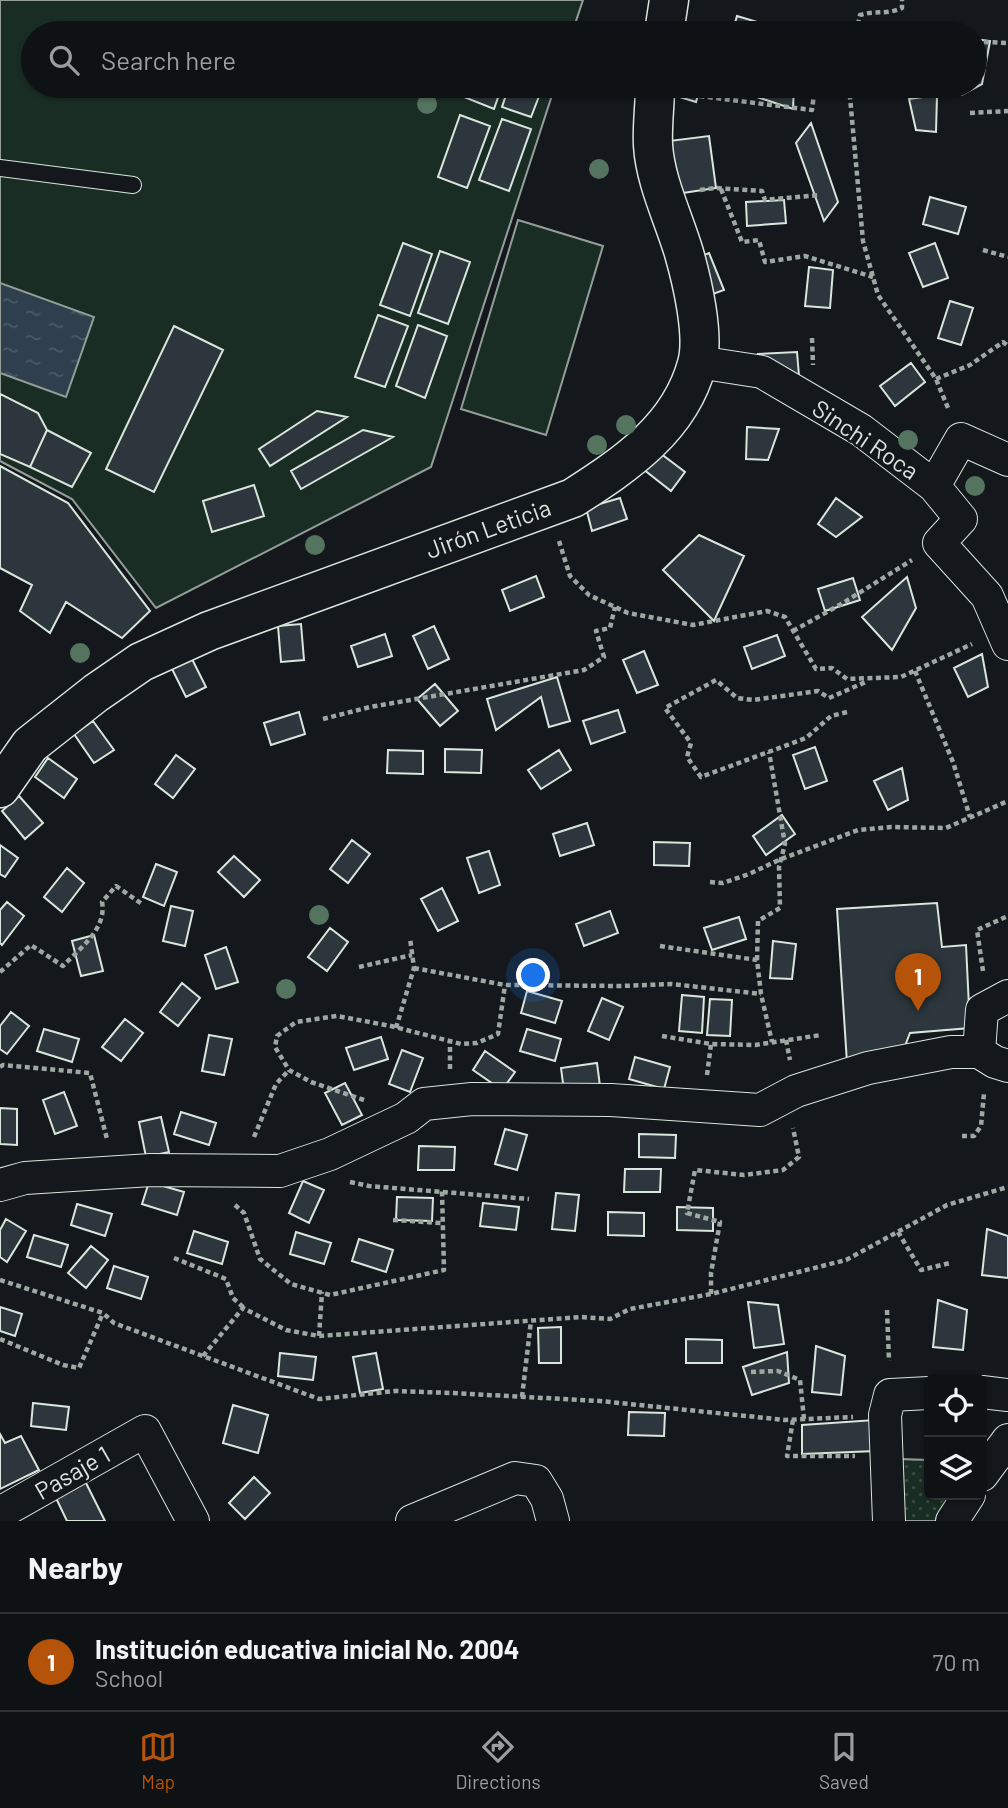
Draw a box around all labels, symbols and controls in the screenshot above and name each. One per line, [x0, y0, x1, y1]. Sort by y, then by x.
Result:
search box [21, 21, 987, 98]
icon: search [45, 41, 83, 79]
text: Search here [101, 44, 236, 75]
street label: Sinchi Roca [807, 393, 925, 485]
street label: Jirón Leticia [421, 492, 555, 564]
pin: 1 [895, 953, 941, 1011]
your location [516, 958, 550, 992]
map controls [924, 1374, 987, 1500]
button: locate [924, 1374, 987, 1437]
button: layers [924, 1437, 987, 1500]
street label: Pasaje 1 [29, 1439, 115, 1505]
text: Nearby [28, 1549, 123, 1585]
text: Institución educativa inicial No. 2004 [95, 1633, 520, 1664]
text: 1 [47, 1648, 55, 1676]
text: 70 m [933, 1648, 980, 1676]
text: School [95, 1664, 163, 1692]
tab: Map [139, 1728, 177, 1793]
tab: Directions [456, 1728, 541, 1793]
tab: Saved [819, 1728, 869, 1793]

